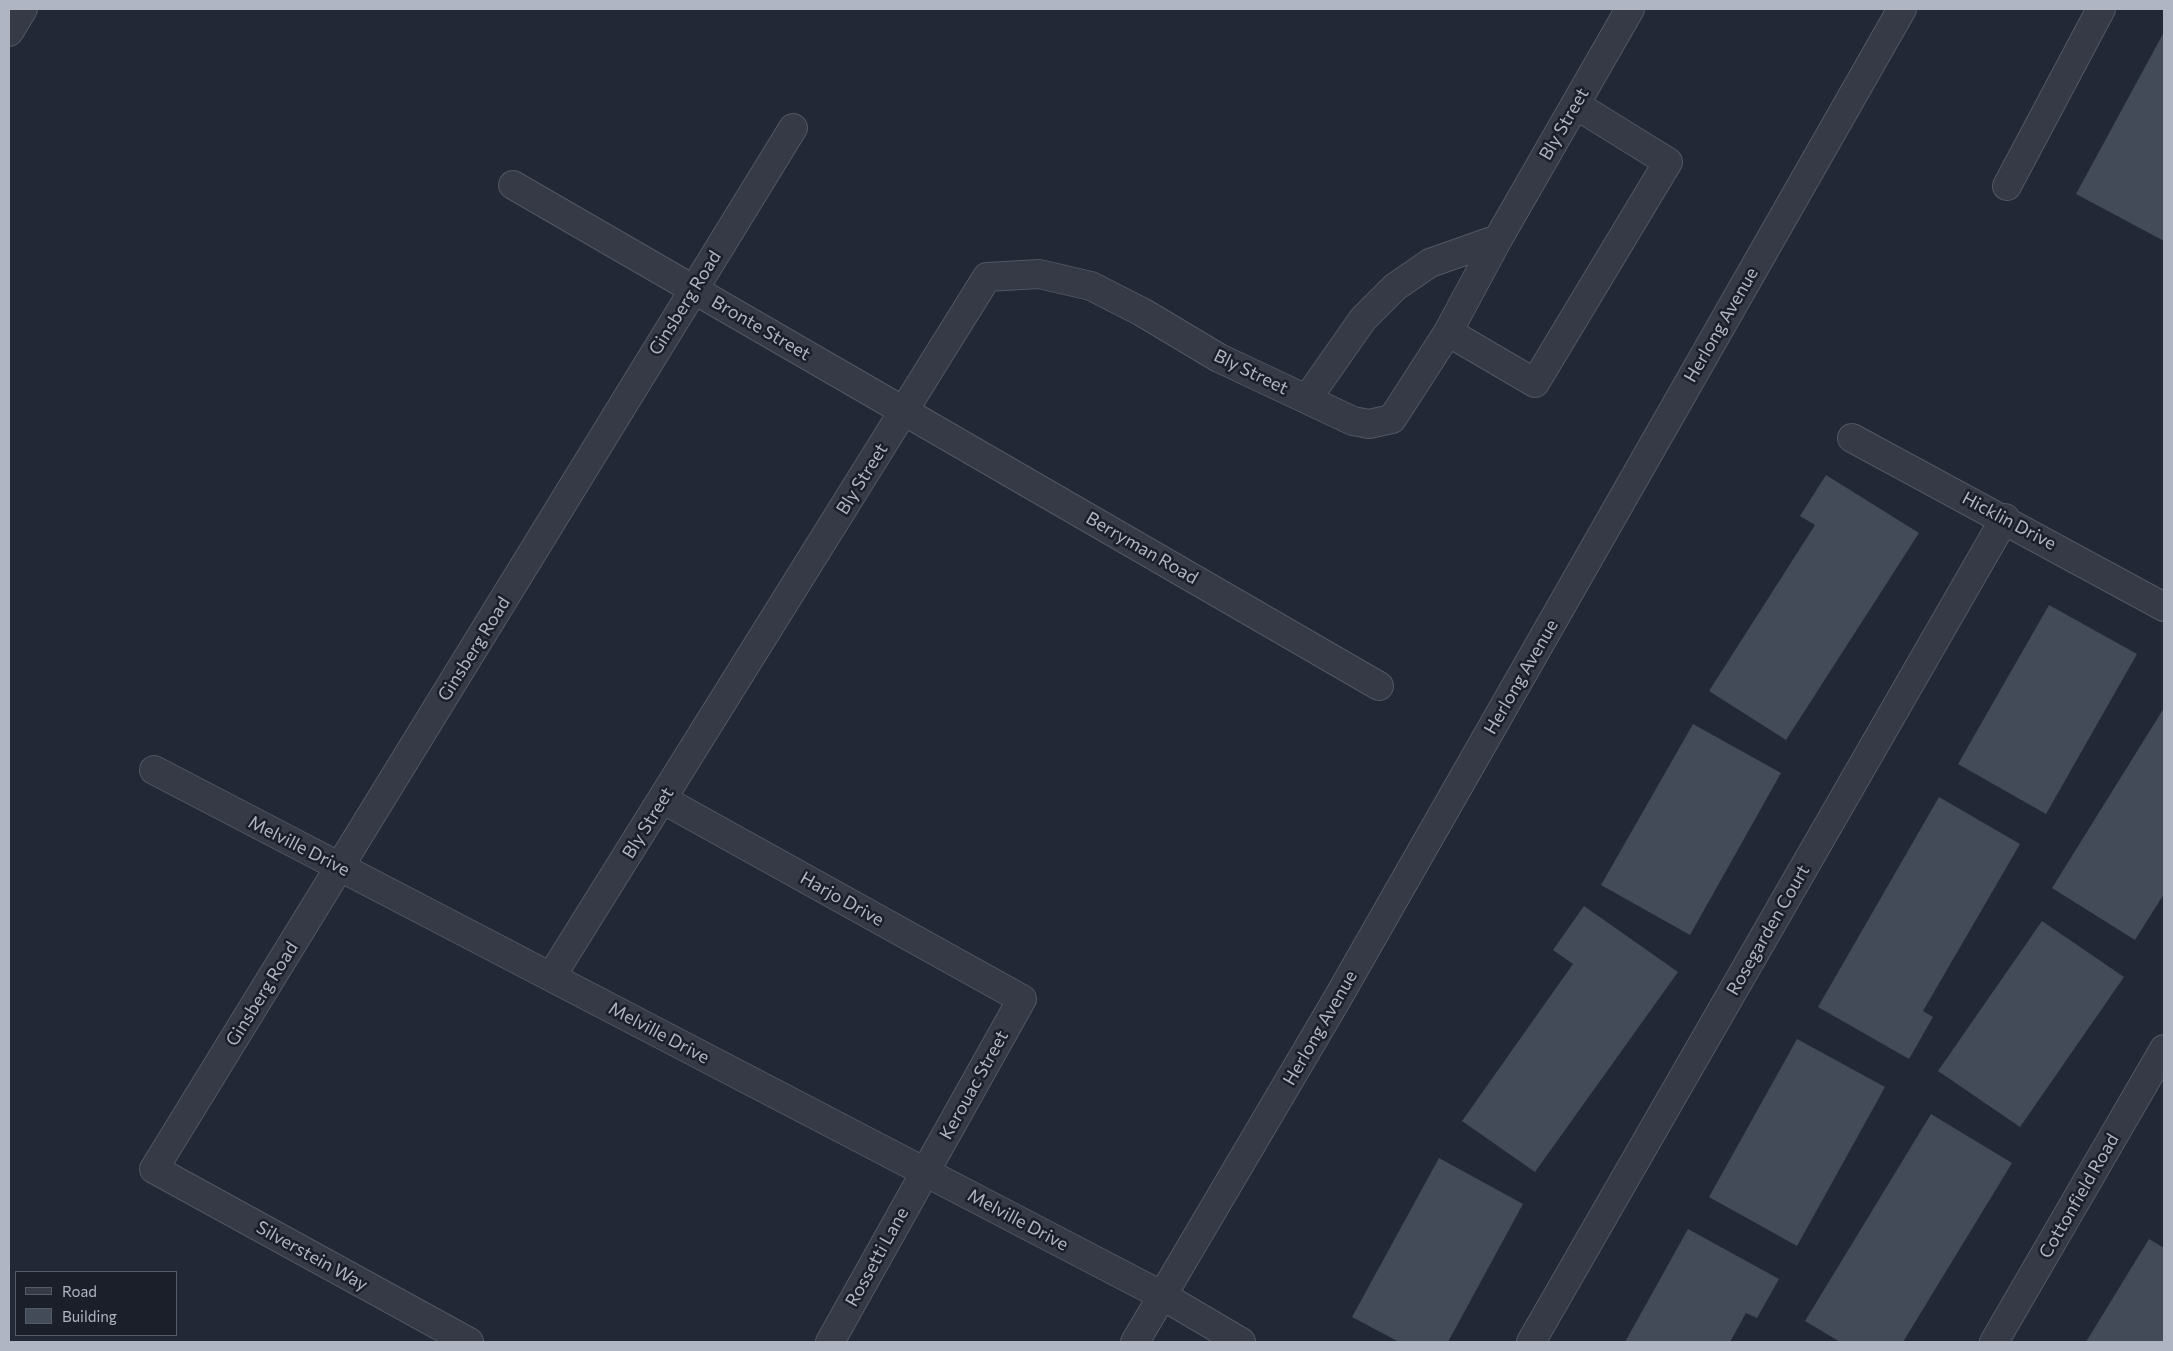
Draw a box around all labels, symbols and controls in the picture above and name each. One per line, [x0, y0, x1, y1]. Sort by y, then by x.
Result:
street label: Bly Street [1535, 84, 1593, 164]
street label: Ginsberg Road [644, 247, 726, 359]
street label: Herlong Avenue [1679, 264, 1763, 386]
street label: Bronte Street [708, 291, 814, 365]
street label: Bly Street [1210, 345, 1292, 399]
street label: Bly Street [832, 439, 892, 519]
street label: Hicklin Drive [1958, 487, 2060, 555]
street label: Berryman Road [1082, 507, 1202, 589]
street label: Ginsberg Road [433, 593, 515, 705]
street label: Herlong Avenue [1479, 616, 1563, 738]
street label: Bly Street [618, 783, 678, 863]
street label: Melville Drive [245, 811, 353, 881]
street label: Rosegarden Court [1722, 861, 1814, 999]
street label: Harjo Drive [796, 867, 888, 931]
street label: Ginsberg Road [221, 938, 303, 1050]
street label: Herlong Avenue [1278, 967, 1362, 1089]
street label: Melville Drive [605, 997, 713, 1069]
street label: Kerouac Street [935, 1027, 1013, 1143]
street label: Cottonfield Road [2035, 1130, 2123, 1262]
street label: Melville Drive [964, 1184, 1072, 1256]
street label: Rossetti Lane [841, 1204, 913, 1310]
street label: Silverstein Way [252, 1216, 372, 1296]
legend [15, 1271, 178, 1336]
text: Road [62, 1282, 97, 1300]
text: Building [62, 1307, 117, 1325]

